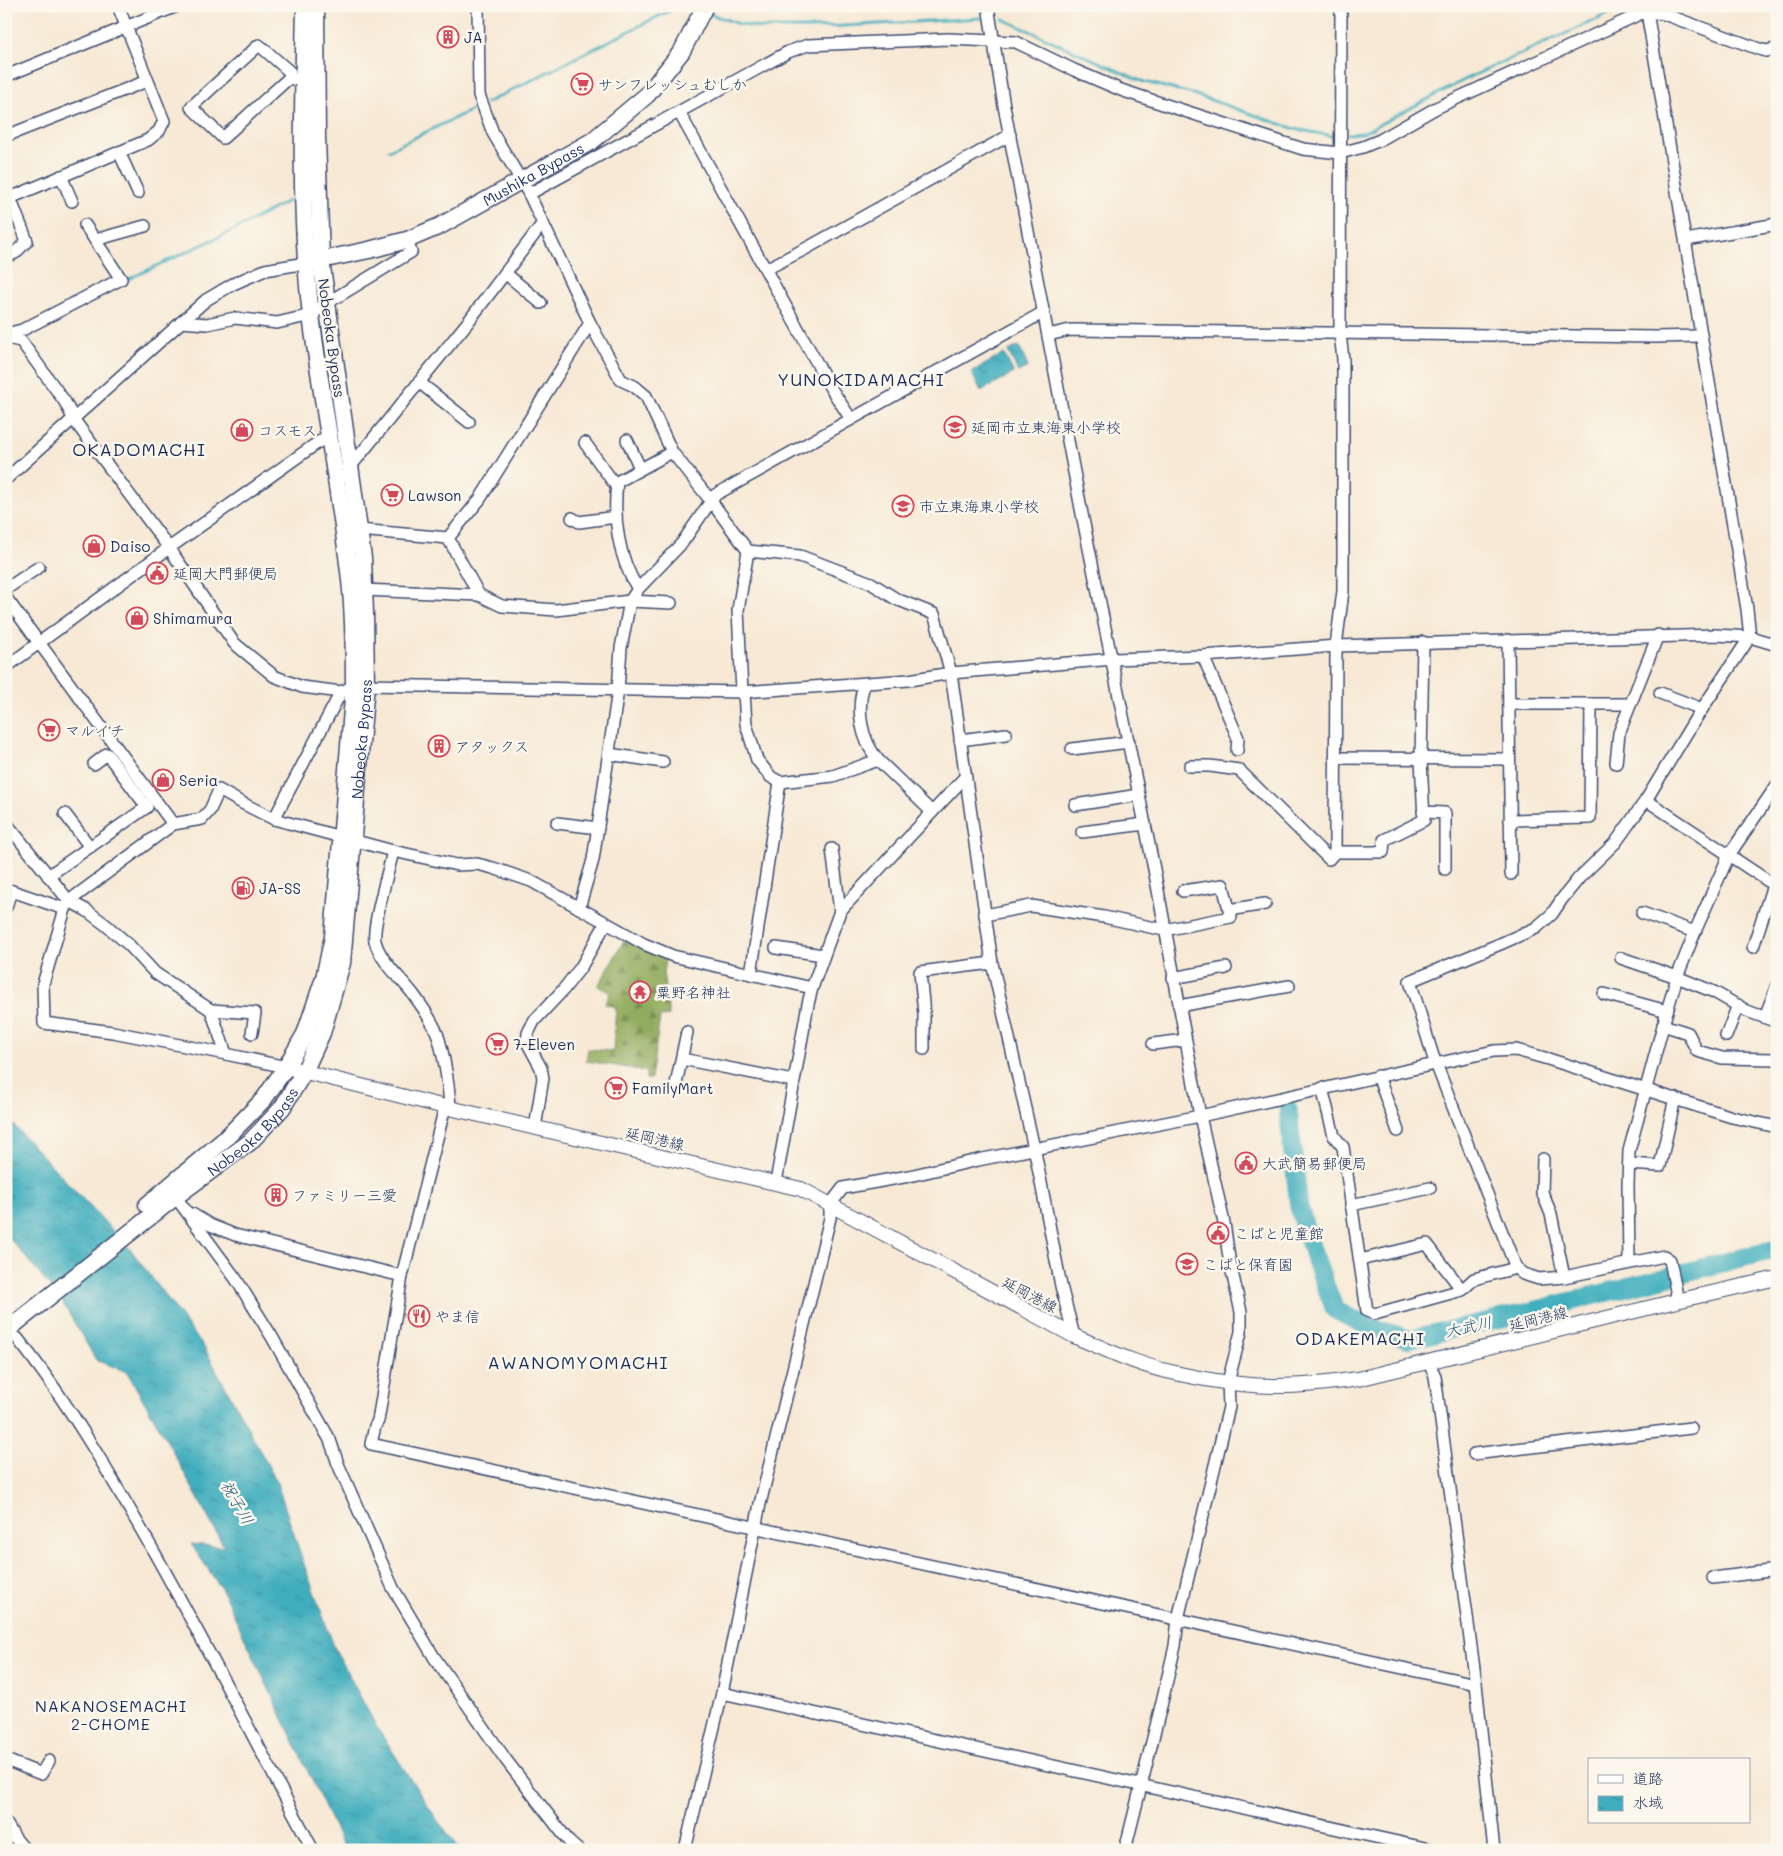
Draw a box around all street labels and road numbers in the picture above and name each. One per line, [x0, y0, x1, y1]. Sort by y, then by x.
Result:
street label: Mushika Bypass [479, 138, 587, 210]
street label: Nobeoka Bypass [314, 277, 350, 399]
street label: Nobeoka Bypass [346, 679, 376, 800]
street label: Nobeoka Bypass [203, 1083, 302, 1180]
street label: 延岡港線 [624, 1122, 686, 1154]
street label: 延岡港線 [999, 1271, 1061, 1317]
street label: 延岡港線 [1506, 1301, 1570, 1335]

